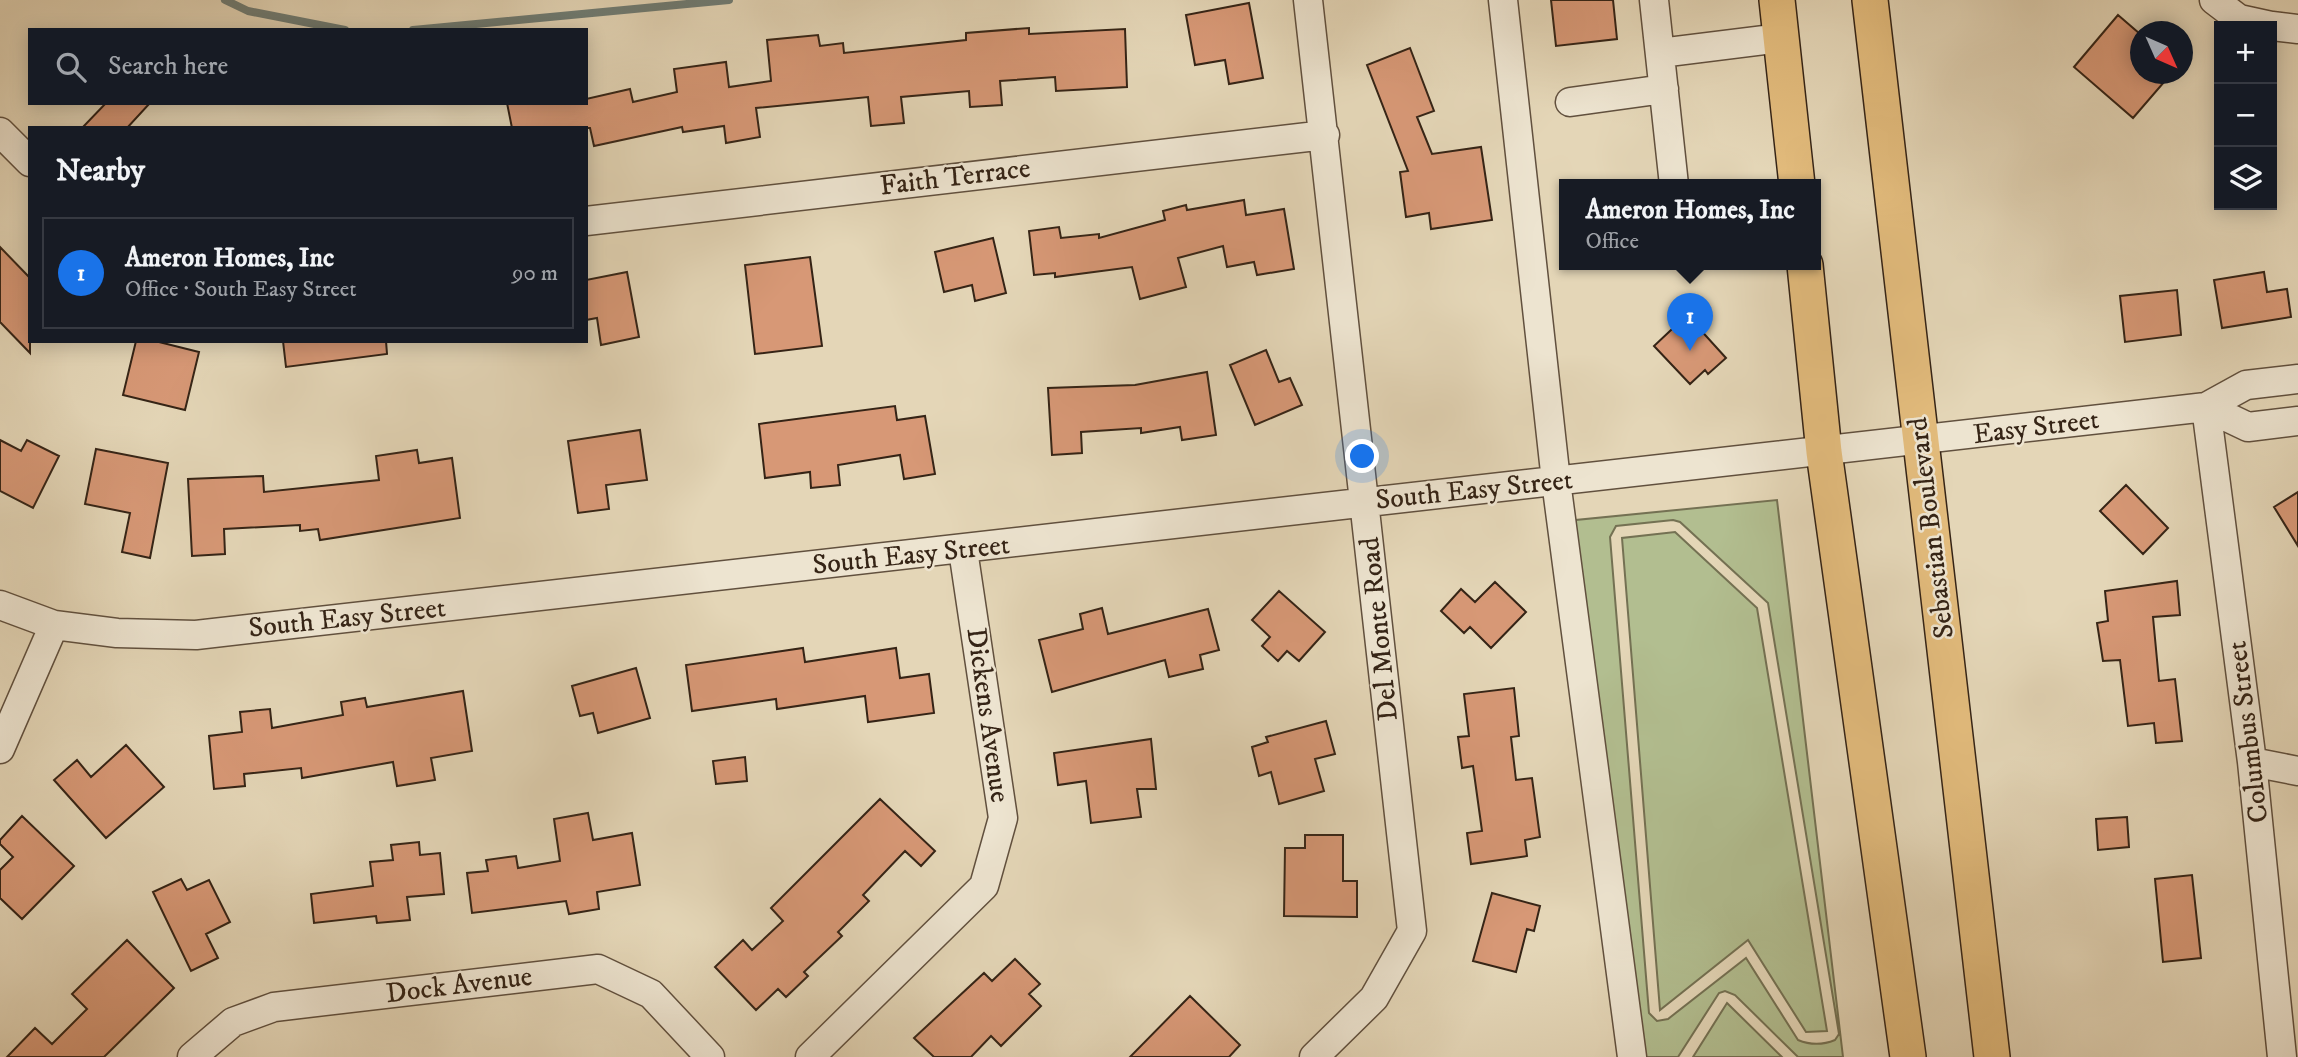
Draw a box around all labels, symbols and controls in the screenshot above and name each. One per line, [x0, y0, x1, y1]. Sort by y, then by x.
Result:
north arrow [2130, 21, 2193, 84]
map controls [2214, 21, 2277, 210]
button: + [2214, 21, 2277, 84]
search box [28, 28, 588, 105]
icon: search [52, 48, 90, 86]
text: Search here [108, 50, 228, 83]
button: − [2214, 84, 2277, 147]
button: layers [2214, 147, 2277, 210]
street label: Faith Terrace [878, 150, 1032, 204]
text: Nearby [56, 153, 145, 190]
popup [1559, 179, 1821, 270]
text: Ameron Homes, Inc [1585, 194, 1795, 227]
text: Office [1585, 227, 1639, 256]
text: Ameron Homes, Inc [125, 242, 334, 275]
text: 1 [77, 259, 85, 288]
text: 90 m [512, 259, 558, 288]
text: Office · South Easy Street [125, 275, 357, 304]
pin: 1 [1667, 293, 1713, 351]
street label: Easy Street [1971, 402, 2101, 452]
street label: Sebastian Boulevard [1900, 415, 1962, 641]
your location [1345, 439, 1379, 473]
street label: South Easy Street [1374, 462, 1574, 518]
street label: South Easy Street [811, 527, 1011, 583]
street label: Del Monte Road [1352, 535, 1406, 723]
street label: South Easy Street [247, 590, 447, 646]
street label: Dickens Avenue [958, 625, 1018, 805]
street label: Columbus Street [2219, 639, 2277, 825]
street label: Dock Avenue [384, 959, 534, 1011]

